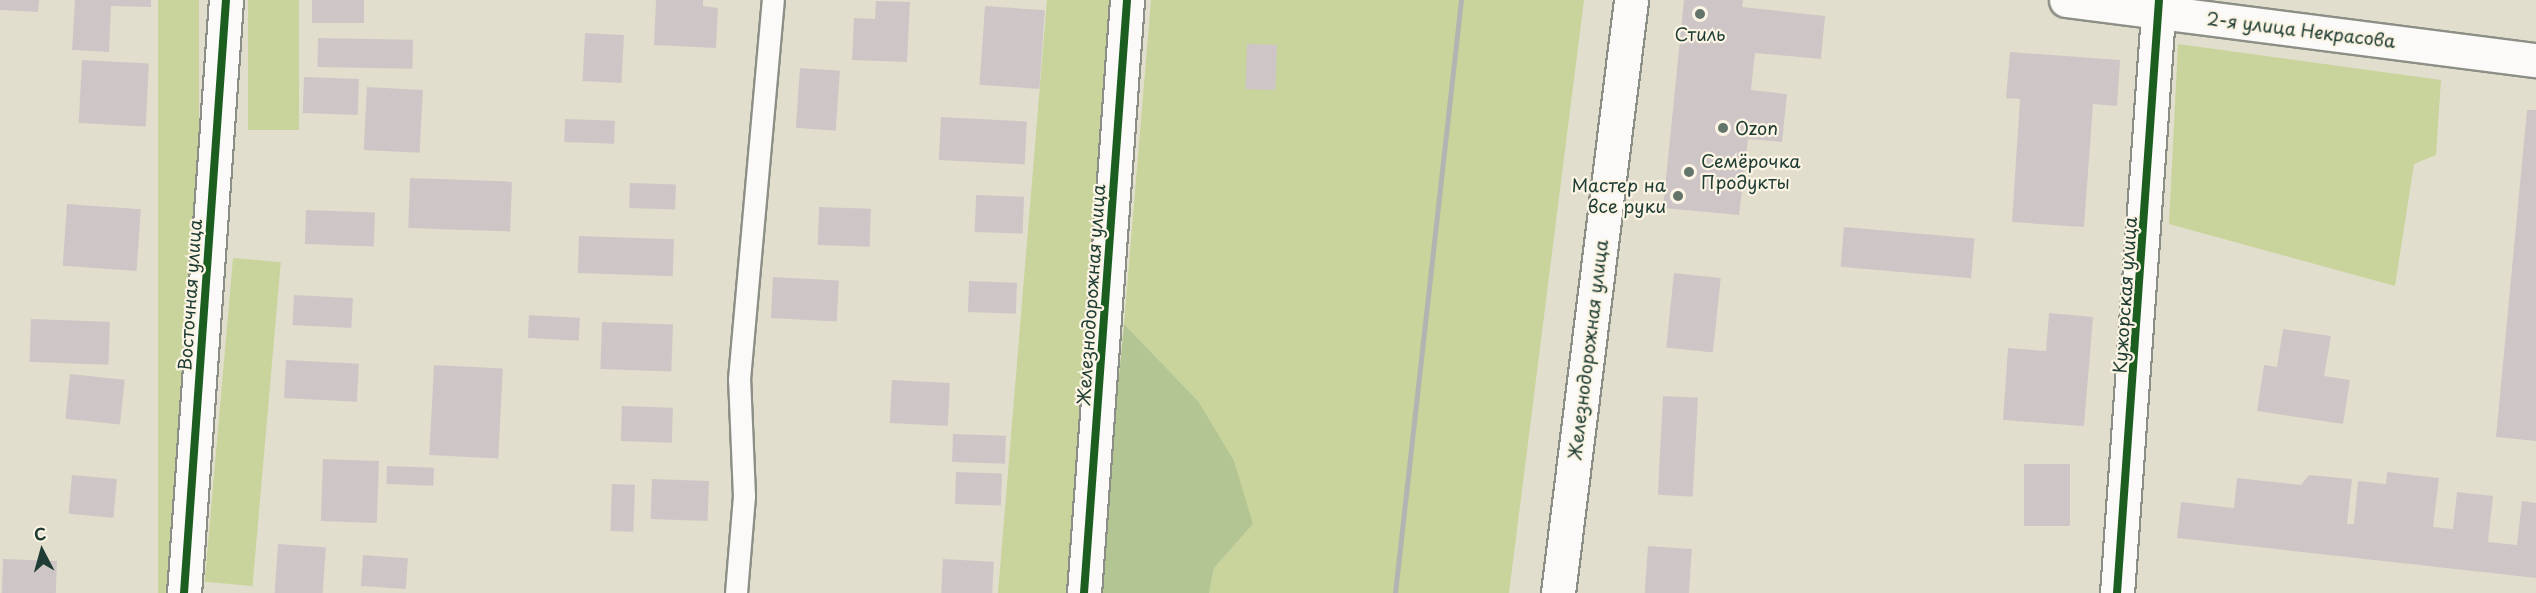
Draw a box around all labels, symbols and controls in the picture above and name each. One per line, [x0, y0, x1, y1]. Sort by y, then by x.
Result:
marker: Стиль [1693, 7, 1707, 21]
street label: 2-я улица Некрасова [2204, 8, 2398, 52]
place label: Стиль [1675, 23, 1725, 45]
place label: Ozon [1735, 117, 1778, 139]
marker: Ozon [1716, 121, 1730, 135]
place label: Семёрочка Продукты [1701, 151, 1800, 194]
marker: Семёрочка Продукты [1682, 165, 1696, 179]
place label: Мастер на все руки [1572, 175, 1666, 218]
street label: Железнодорожная улица [1072, 183, 1110, 407]
marker: Мастер на все руки [1671, 189, 1685, 203]
street label: Кужорская улица [2109, 216, 2141, 374]
street label: Восточная улица [174, 218, 206, 372]
street label: Железнодорожная улица [1564, 238, 1612, 462]
north arrow [12, 521, 72, 581]
text: С [33, 521, 47, 546]

